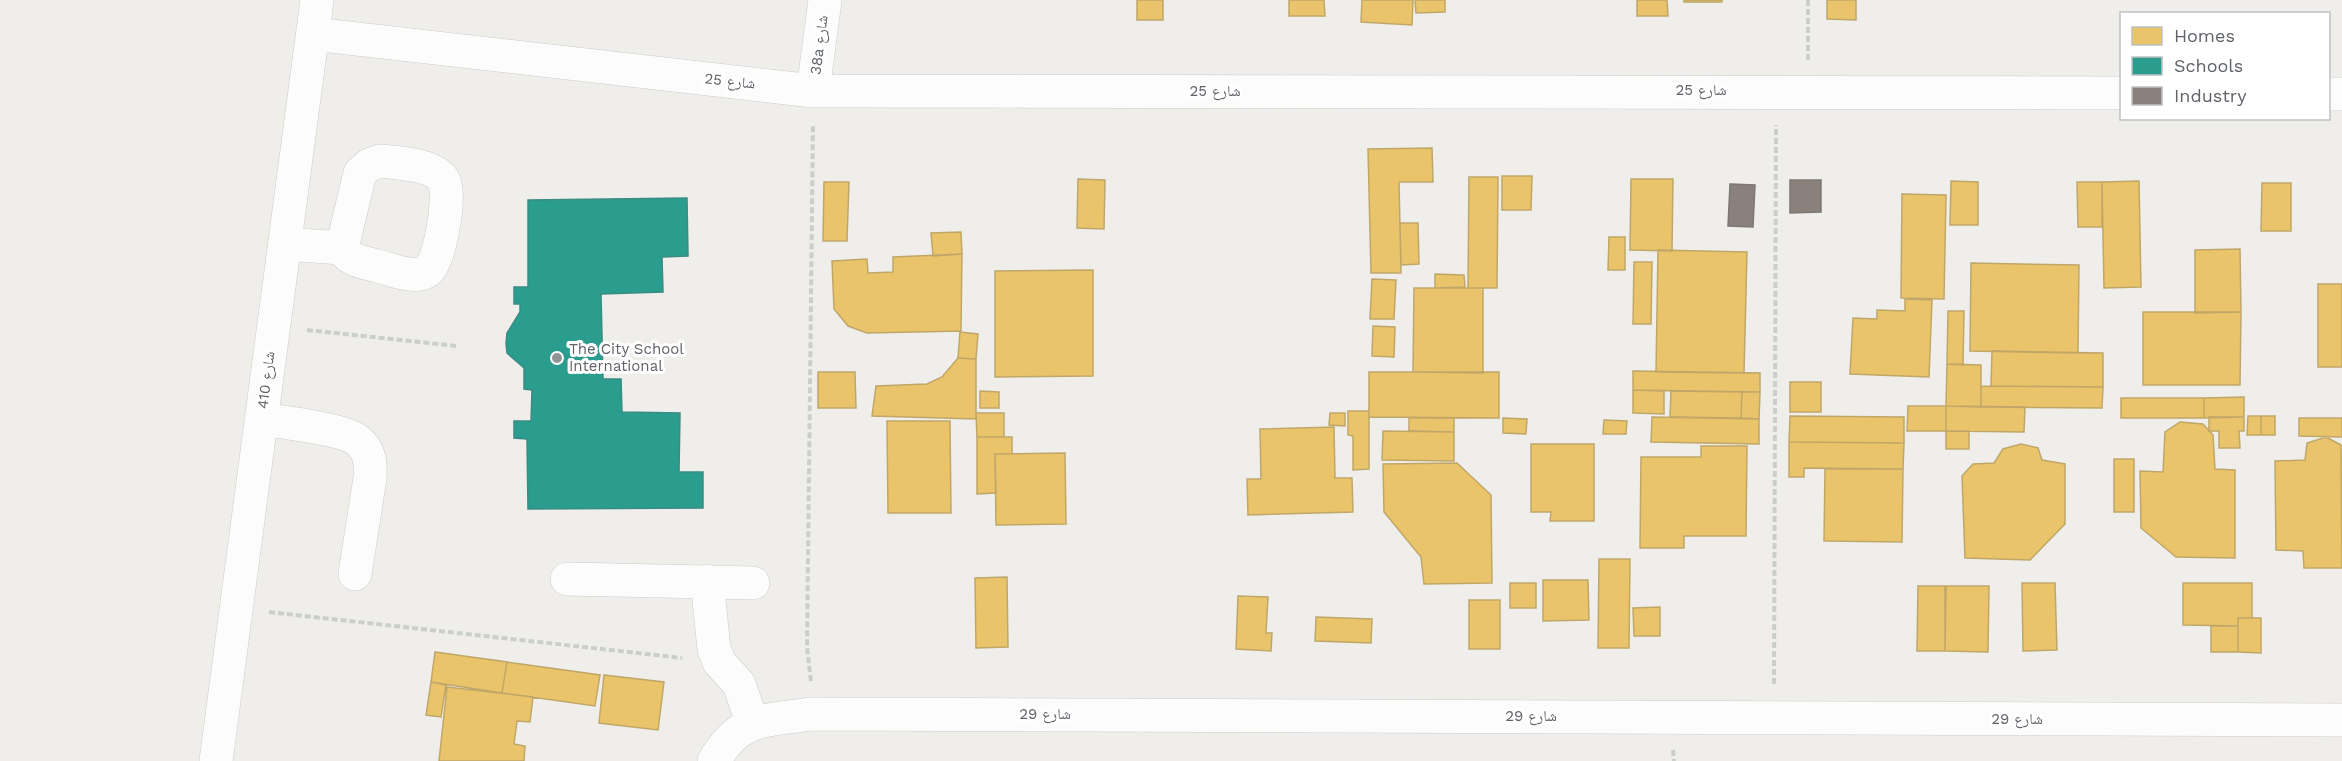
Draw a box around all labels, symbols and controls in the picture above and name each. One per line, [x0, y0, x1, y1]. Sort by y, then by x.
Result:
legend [2120, 12, 2330, 120]
street label: 38a شارع [806, 14, 833, 76]
text: Homes [2174, 25, 2235, 46]
text: Schools [2174, 55, 2243, 76]
street label: شارع 25 [704, 69, 756, 94]
street label: شارع 25 [1675, 81, 1727, 100]
street label: شارع 25 [1189, 82, 1241, 101]
text: Industry [2174, 85, 2247, 106]
place label: The City School International [569, 340, 684, 375]
street label: شارع 410 [254, 350, 279, 410]
marker: The City School International [550, 351, 564, 365]
street label: شارع 29 [1019, 705, 1071, 724]
street label: شارع 29 [1505, 707, 1557, 726]
street label: شارع 29 [1991, 710, 2043, 729]

